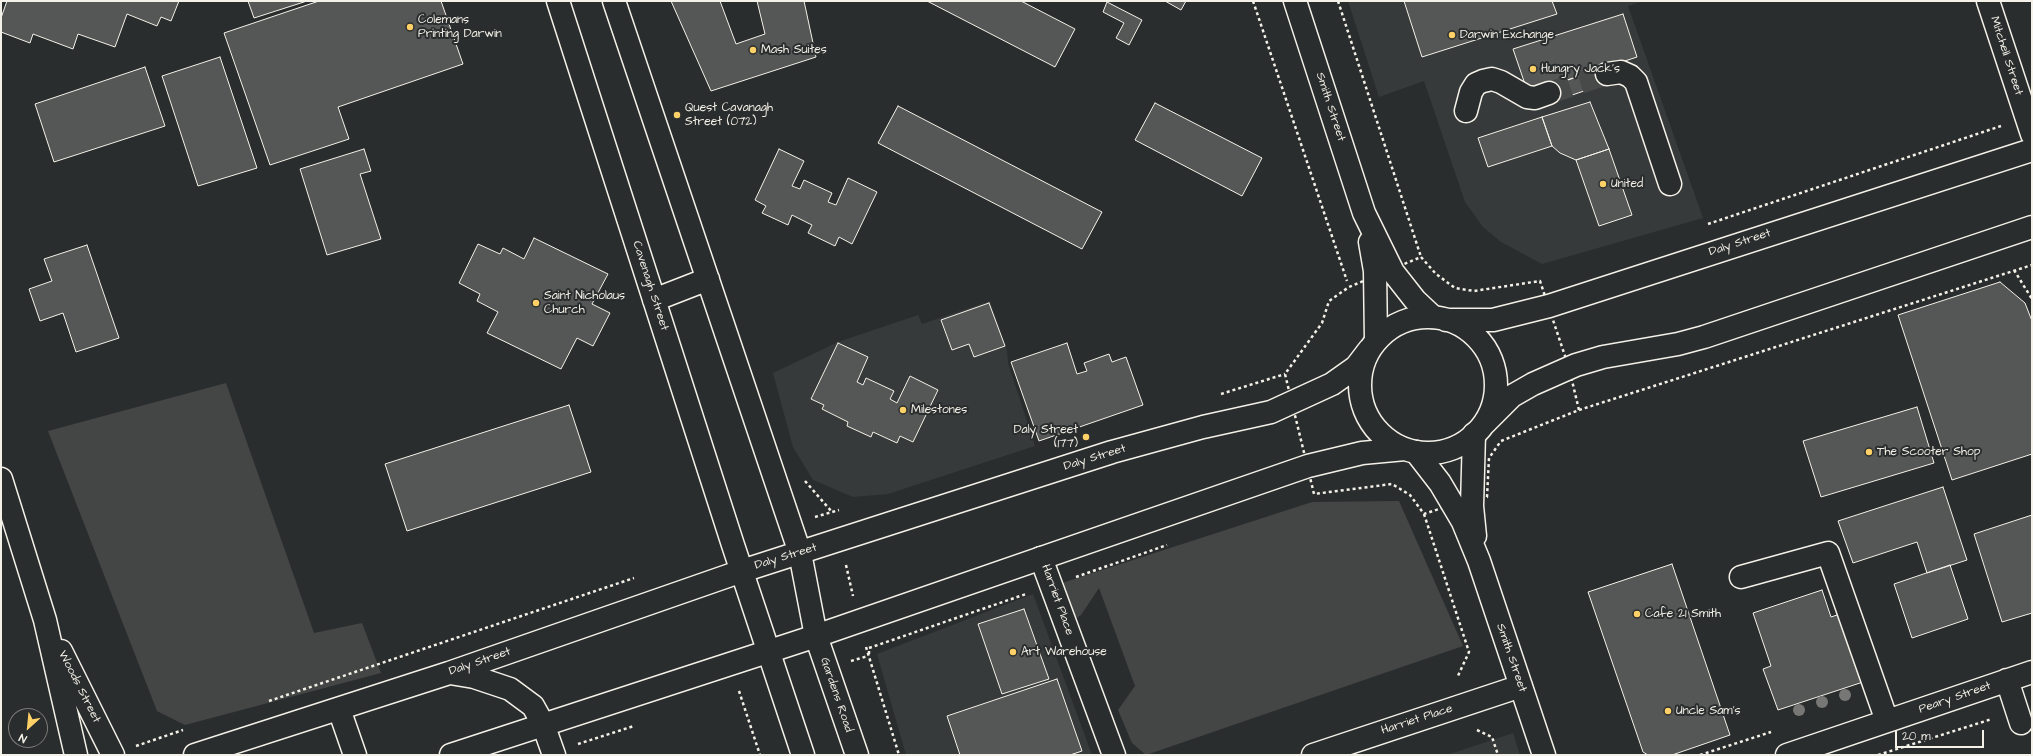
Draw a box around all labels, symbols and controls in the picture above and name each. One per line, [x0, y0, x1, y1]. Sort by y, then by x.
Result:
place label: Colemans Printing Darwin [418, 13, 502, 41]
street label: Mitchell Street [1986, 15, 2026, 97]
marker: Colemans Printing Darwin [405, 22, 415, 32]
place label: Darwin Exchange [1460, 28, 1554, 42]
marker: Darwin Exchange [1447, 30, 1457, 40]
place label: Mash Suites [761, 43, 827, 57]
marker: Mash Suites [748, 45, 758, 55]
place label: Hungry Jack's [1541, 62, 1620, 76]
marker: Hungry Jack's [1528, 64, 1538, 74]
street label: Smith Street [1312, 71, 1348, 143]
place label: Quest Cavanagh Street (072) [685, 101, 773, 129]
marker: Quest Cavanagh Street (072) [672, 110, 682, 120]
place label: United [1611, 177, 1643, 191]
marker: United [1598, 179, 1608, 189]
street label: Daly Street [1707, 226, 1773, 260]
street label: Cavenagh Street [629, 239, 671, 333]
place label: Saint Nicholaus Church [544, 289, 625, 317]
marker: Saint Nicholaus Church [531, 298, 541, 308]
place label: Milestones [911, 403, 967, 417]
marker: Milestones [898, 405, 908, 415]
place label: Daly Street (177) [1014, 423, 1078, 451]
marker: Daly Street (177) [1081, 432, 1091, 442]
street label: Daly Street [1062, 442, 1128, 474]
place label: The Scooter Shop [1877, 445, 1980, 459]
marker: The Scooter Shop [1864, 447, 1874, 457]
street label: Daly Street [753, 541, 819, 573]
street label: Harriet Place [1038, 563, 1076, 637]
place label: Cafe 21 Smith [1645, 607, 1721, 621]
marker: Cafe 21 Smith [1632, 609, 1642, 619]
street label: Smith Street [1493, 622, 1529, 694]
street label: Daly Street [447, 645, 513, 679]
place label: Art Warehouse [1021, 645, 1107, 659]
marker: Art Warehouse [1008, 647, 1018, 657]
street label: Woods Street [55, 649, 103, 725]
street label: Gardens Road [816, 656, 856, 734]
street label: Peary Street [1917, 679, 1993, 717]
street label: Harriet Place [1379, 702, 1455, 738]
place label: Uncle Sam's [1676, 704, 1741, 718]
marker: Uncle Sam's [1663, 706, 1673, 716]
north arrow [8, 708, 48, 748]
scale bar [1897, 722, 1986, 748]
text: 20 m [1902, 728, 1931, 745]
text: N [16, 730, 29, 746]

